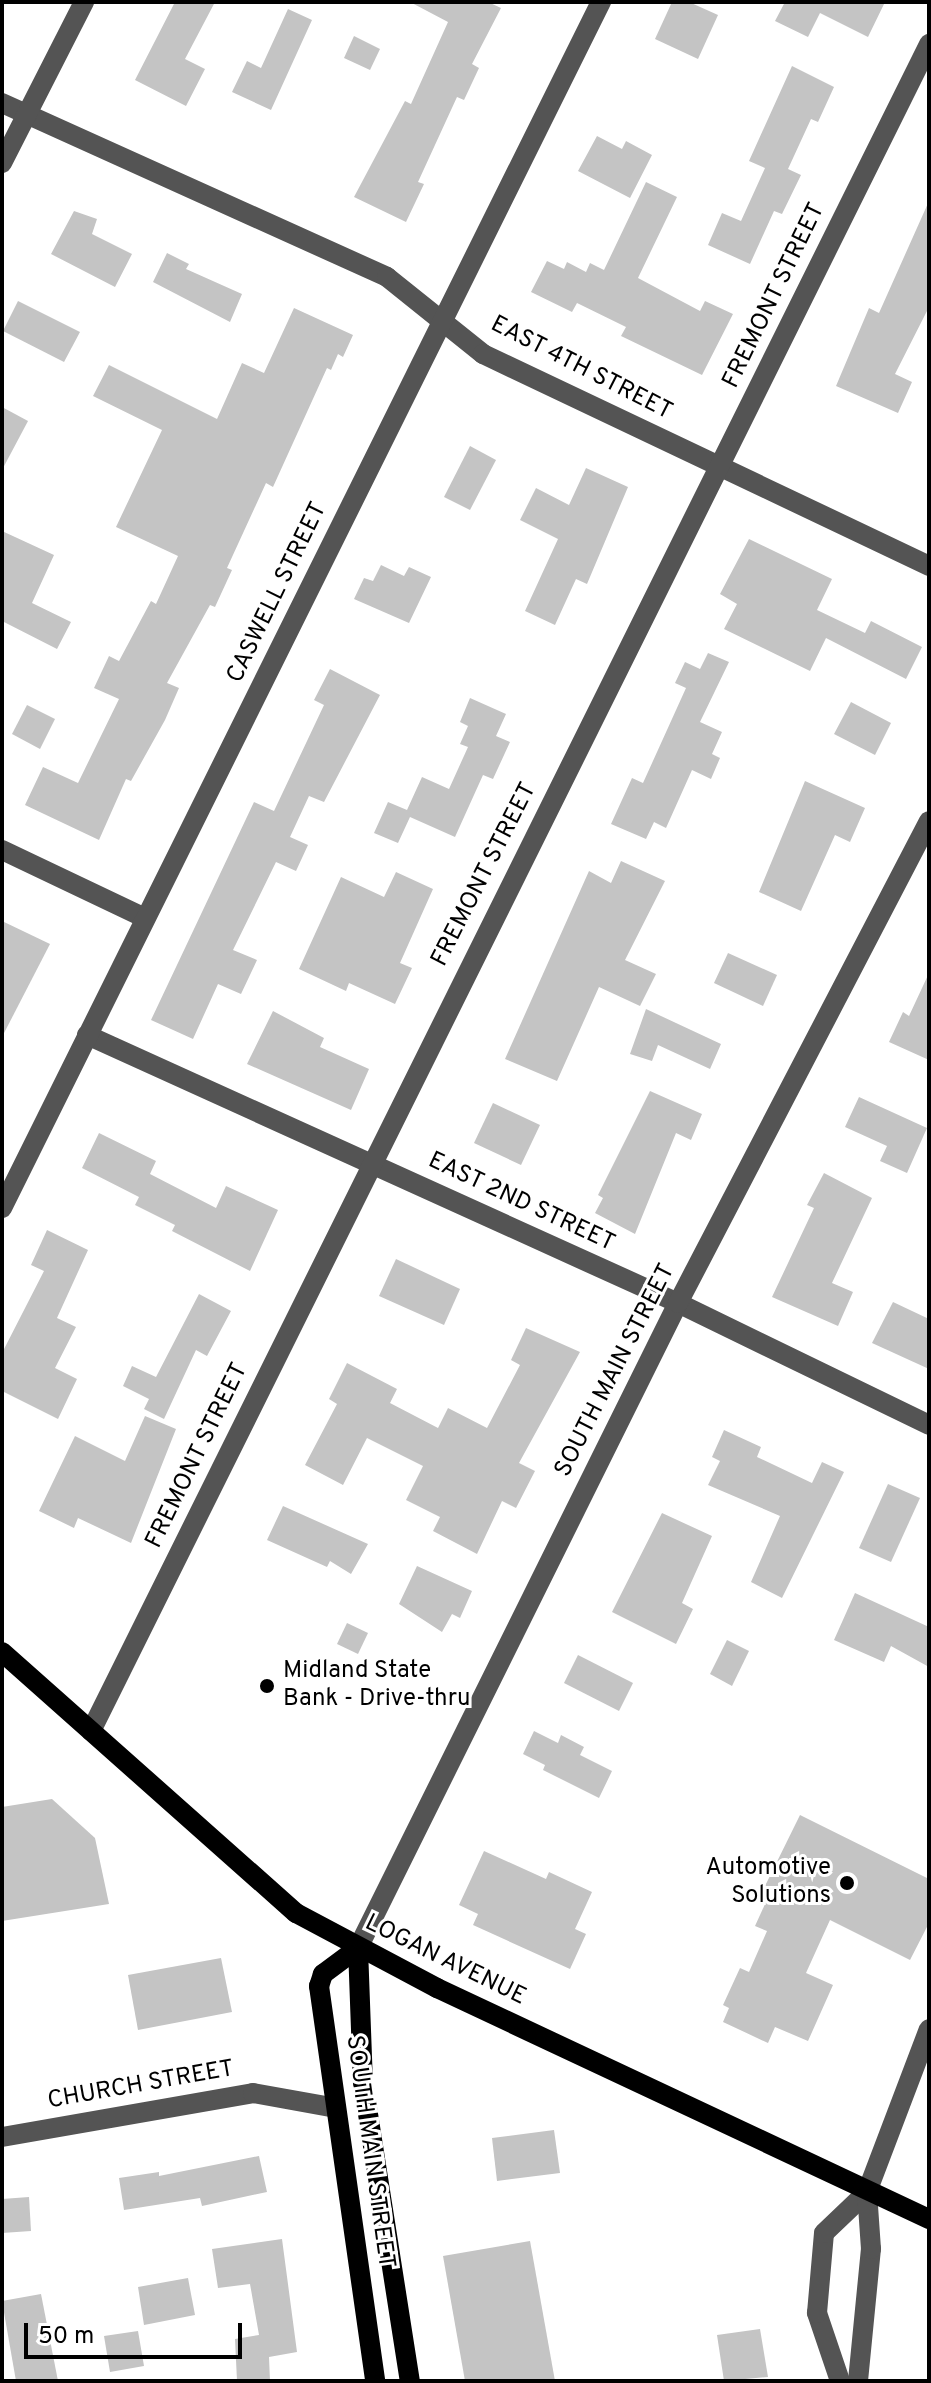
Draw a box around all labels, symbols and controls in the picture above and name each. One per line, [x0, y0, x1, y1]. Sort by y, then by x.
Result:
street label: FREMONT STREET [718, 198, 832, 394]
street label: EAST 4TH STREET [485, 311, 677, 427]
street label: CASWELL STREET [222, 498, 334, 688]
street label: FREMONT STREET [426, 778, 544, 972]
street label: EAST 2ND STREET [423, 1147, 619, 1259]
street label: SOUTH MAIN STREET [550, 1260, 682, 1482]
street label: FREMONT STREET [141, 1358, 255, 1554]
place label: Midland State Bank - Drive-thru [283, 1658, 470, 1714]
marker: Midland State Bank - Drive-thru [258, 1677, 276, 1695]
place label: Automotive Solutions [706, 1855, 831, 1911]
marker: Automotive Solutions [838, 1874, 856, 1892]
street label: LOGAN AVENUE [359, 1909, 531, 2013]
street label: SOUTH MAIN STREET [338, 2034, 400, 2270]
street label: CHURCH STREET [46, 2055, 236, 2117]
scale bar [28, 2307, 246, 2357]
text: 50 m [38, 2322, 94, 2352]

